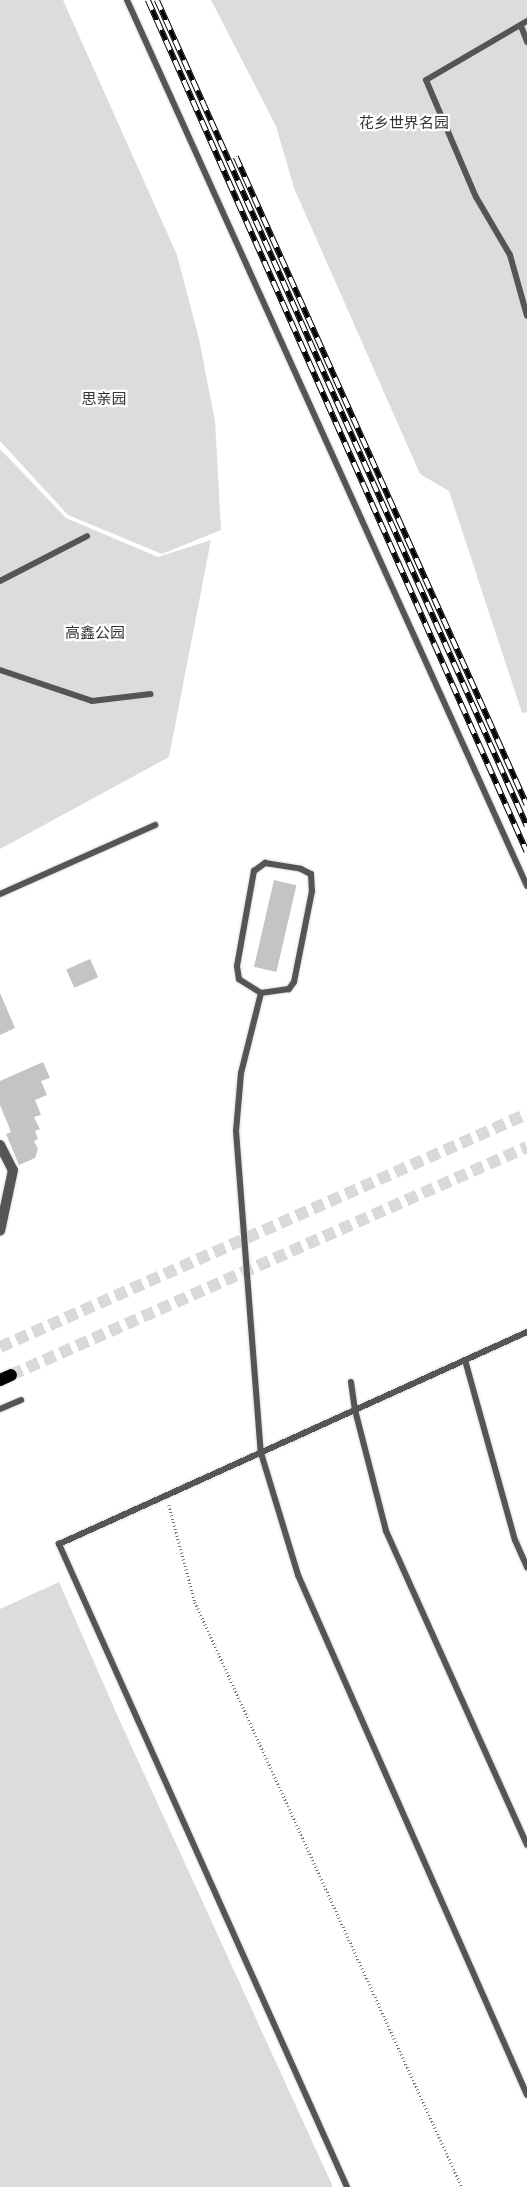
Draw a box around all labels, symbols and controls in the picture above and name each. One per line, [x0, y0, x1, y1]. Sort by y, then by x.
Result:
park label: 花乡世界名园 [359, 115, 449, 133]
park label: 思亲园 [82, 391, 126, 409]
park label: 高鑫公园 [65, 625, 125, 643]

